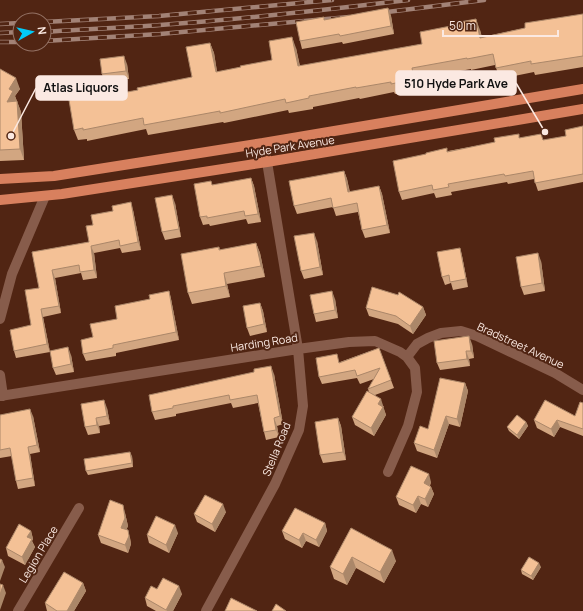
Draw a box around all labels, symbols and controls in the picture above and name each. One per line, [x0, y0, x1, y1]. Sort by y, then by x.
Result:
north arrow [12, 12, 52, 52]
scale bar [443, 12, 558, 38]
text: 50 m [449, 17, 476, 34]
text: N [34, 26, 50, 36]
callout: 510 Hyde Park Ave [396, 71, 516, 95]
text: 510 Hyde Park Ave [404, 75, 508, 92]
callout: Atlas Liquors [36, 76, 127, 100]
text: Atlas Liquors [43, 79, 119, 96]
street label: Hyde Park Avenue [244, 131, 336, 160]
street label: Bradstreet Avenue [475, 318, 567, 372]
street label: Harding Road [229, 329, 299, 355]
street label: Stella Road [258, 420, 294, 478]
street label: Legion Place [15, 522, 61, 585]

